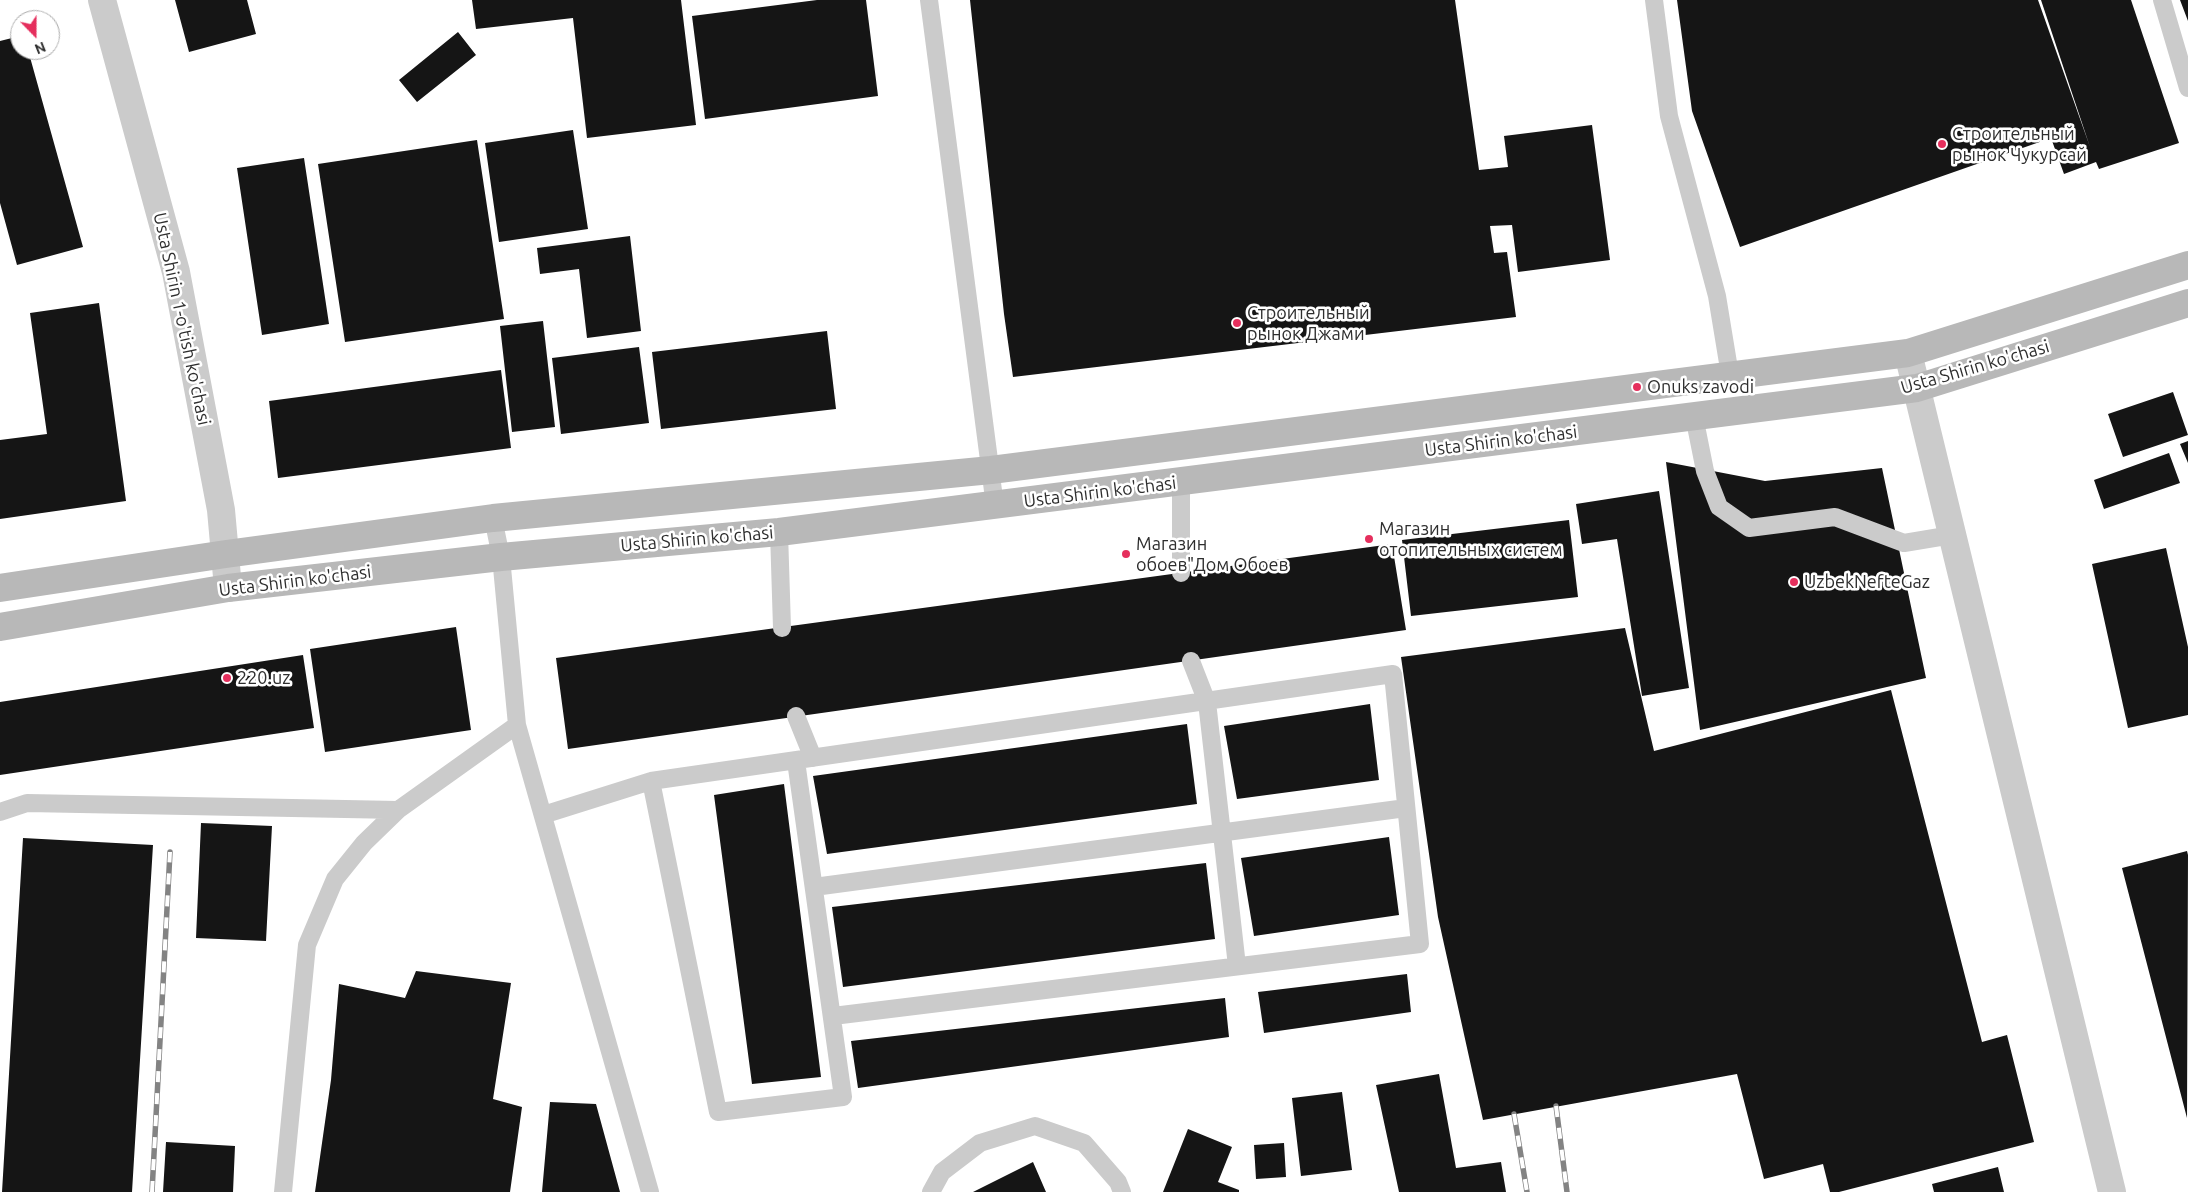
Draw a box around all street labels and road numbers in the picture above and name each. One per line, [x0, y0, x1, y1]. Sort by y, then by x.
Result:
street label: Usta Shirin 1-o'tish ko'chasi [149, 211, 215, 427]
street label: Usta Shirin ko'chasi [1898, 335, 2052, 399]
street label: Usta Shirin ko'chasi [1424, 421, 1578, 461]
street label: Usta Shirin ko'chasi [1023, 472, 1177, 512]
street label: Usta Shirin ko'chasi [620, 522, 774, 556]
street label: Usta Shirin ko'chasi [218, 561, 372, 601]

